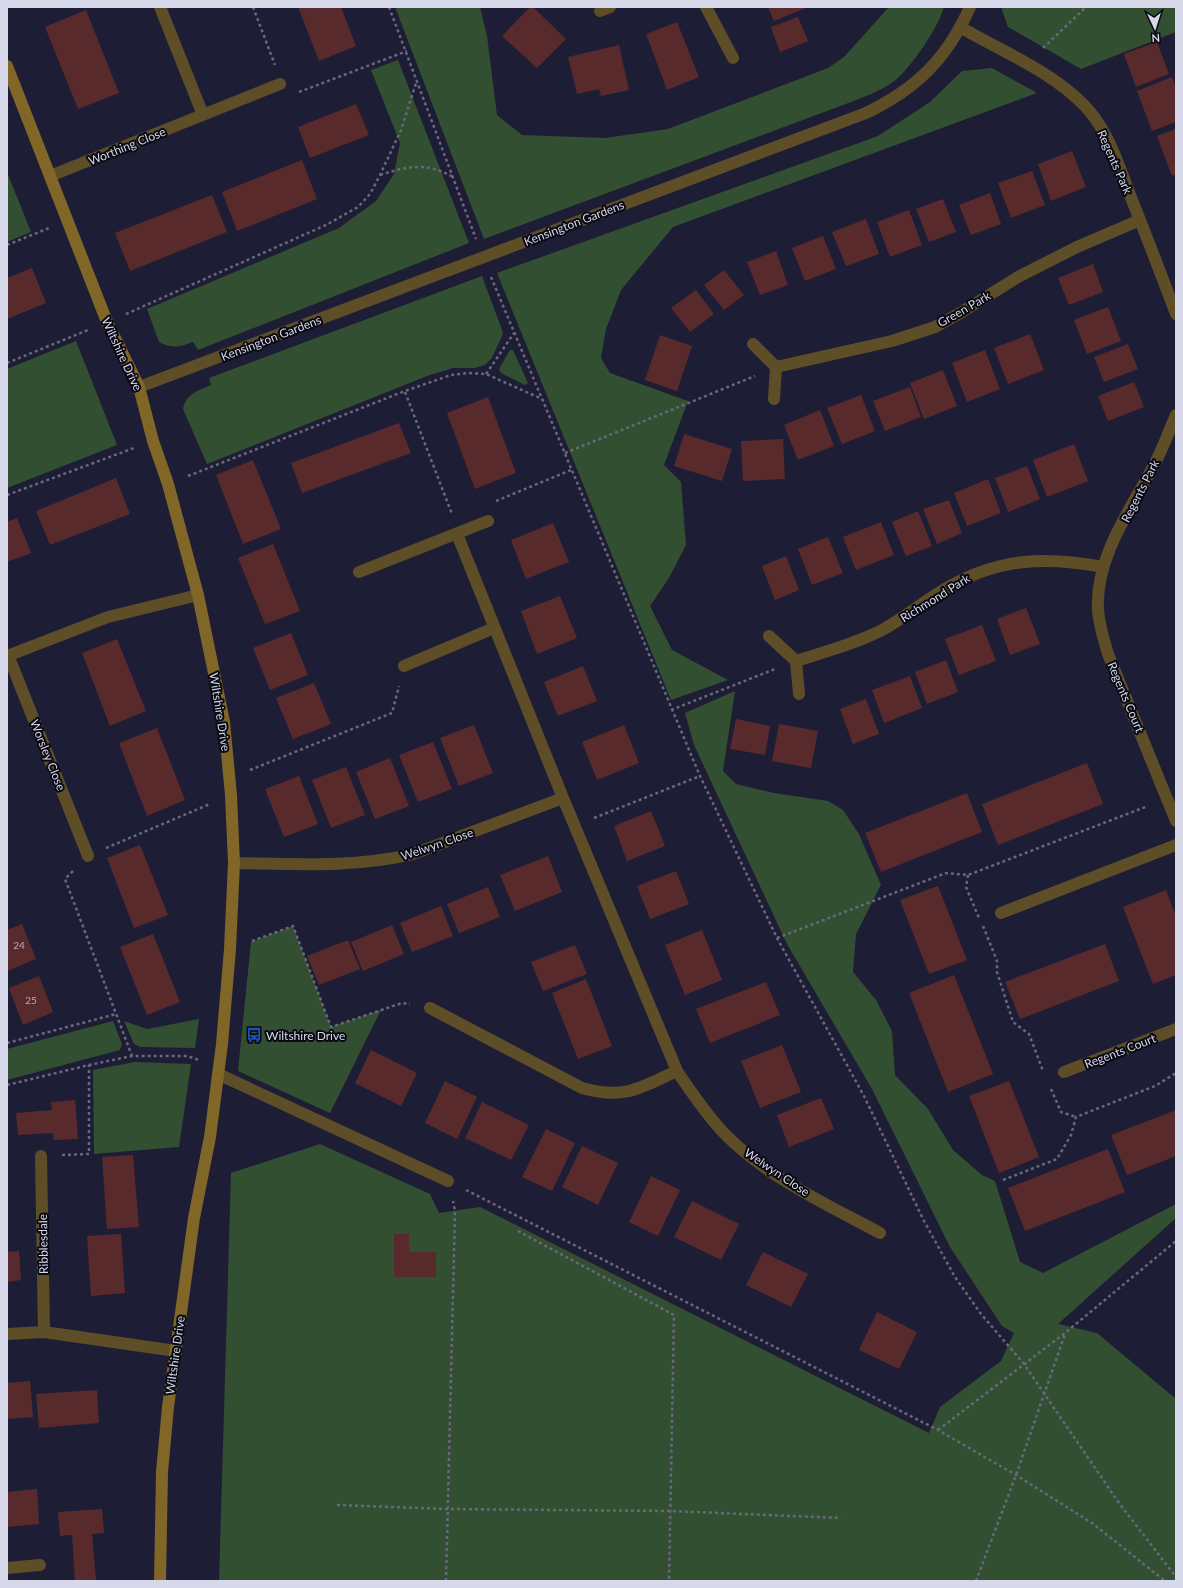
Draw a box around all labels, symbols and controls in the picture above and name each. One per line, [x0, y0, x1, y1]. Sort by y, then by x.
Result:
north arrow [1135, 8, 1175, 48]
text: N [1151, 32, 1160, 45]
street label: Worthing Close [86, 124, 168, 168]
street label: Regents Park [1094, 128, 1136, 197]
street label: Kensington Gardens [522, 197, 626, 249]
street label: Green Park [935, 287, 994, 330]
street label: Kensington Gardens [219, 312, 323, 364]
street label: Wiltshire Drive [98, 315, 146, 393]
street label: Regents Park [1118, 456, 1163, 525]
street label: Richmond Park [897, 570, 973, 625]
street label: Regents Court [1104, 659, 1148, 735]
street label: Wiltshire Drive [206, 672, 234, 752]
street label: Worsley Close [27, 717, 69, 793]
street label: Welwyn Close [399, 825, 475, 863]
house number: 24 [13, 939, 25, 951]
house number: 25 [25, 994, 37, 1006]
bus stop icon: Wiltshire Drive [245, 1026, 263, 1044]
place label: Wiltshire Drive [266, 1028, 345, 1043]
street label: Regents Court [1082, 1030, 1158, 1071]
street label: Welwyn Close [742, 1145, 812, 1199]
street label: Ribblesdale [35, 1214, 51, 1274]
street label: Wiltshire Drive [162, 1315, 188, 1395]

